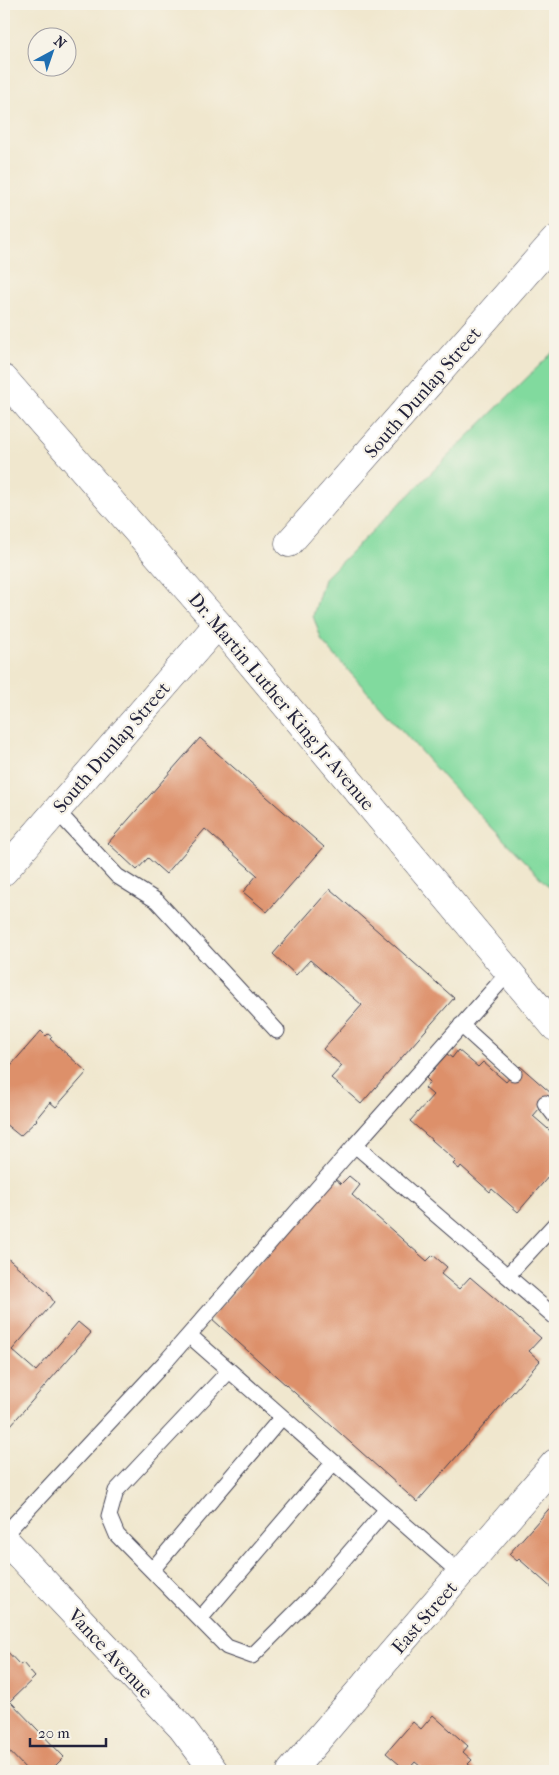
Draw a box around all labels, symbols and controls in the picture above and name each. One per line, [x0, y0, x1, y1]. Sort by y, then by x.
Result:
north arrow [28, 28, 78, 78]
text: N [51, 32, 70, 53]
street label: South Dunlap Street [360, 323, 486, 463]
street label: Dr. Martin Luther King Jr Avenue [184, 588, 379, 815]
street label: South Dunlap Street [49, 678, 175, 818]
street label: East Street [387, 1577, 462, 1658]
street label: Vance Avenue [63, 1604, 157, 1703]
scale bar [30, 1715, 106, 1747]
text: 20 m [38, 1724, 70, 1742]

